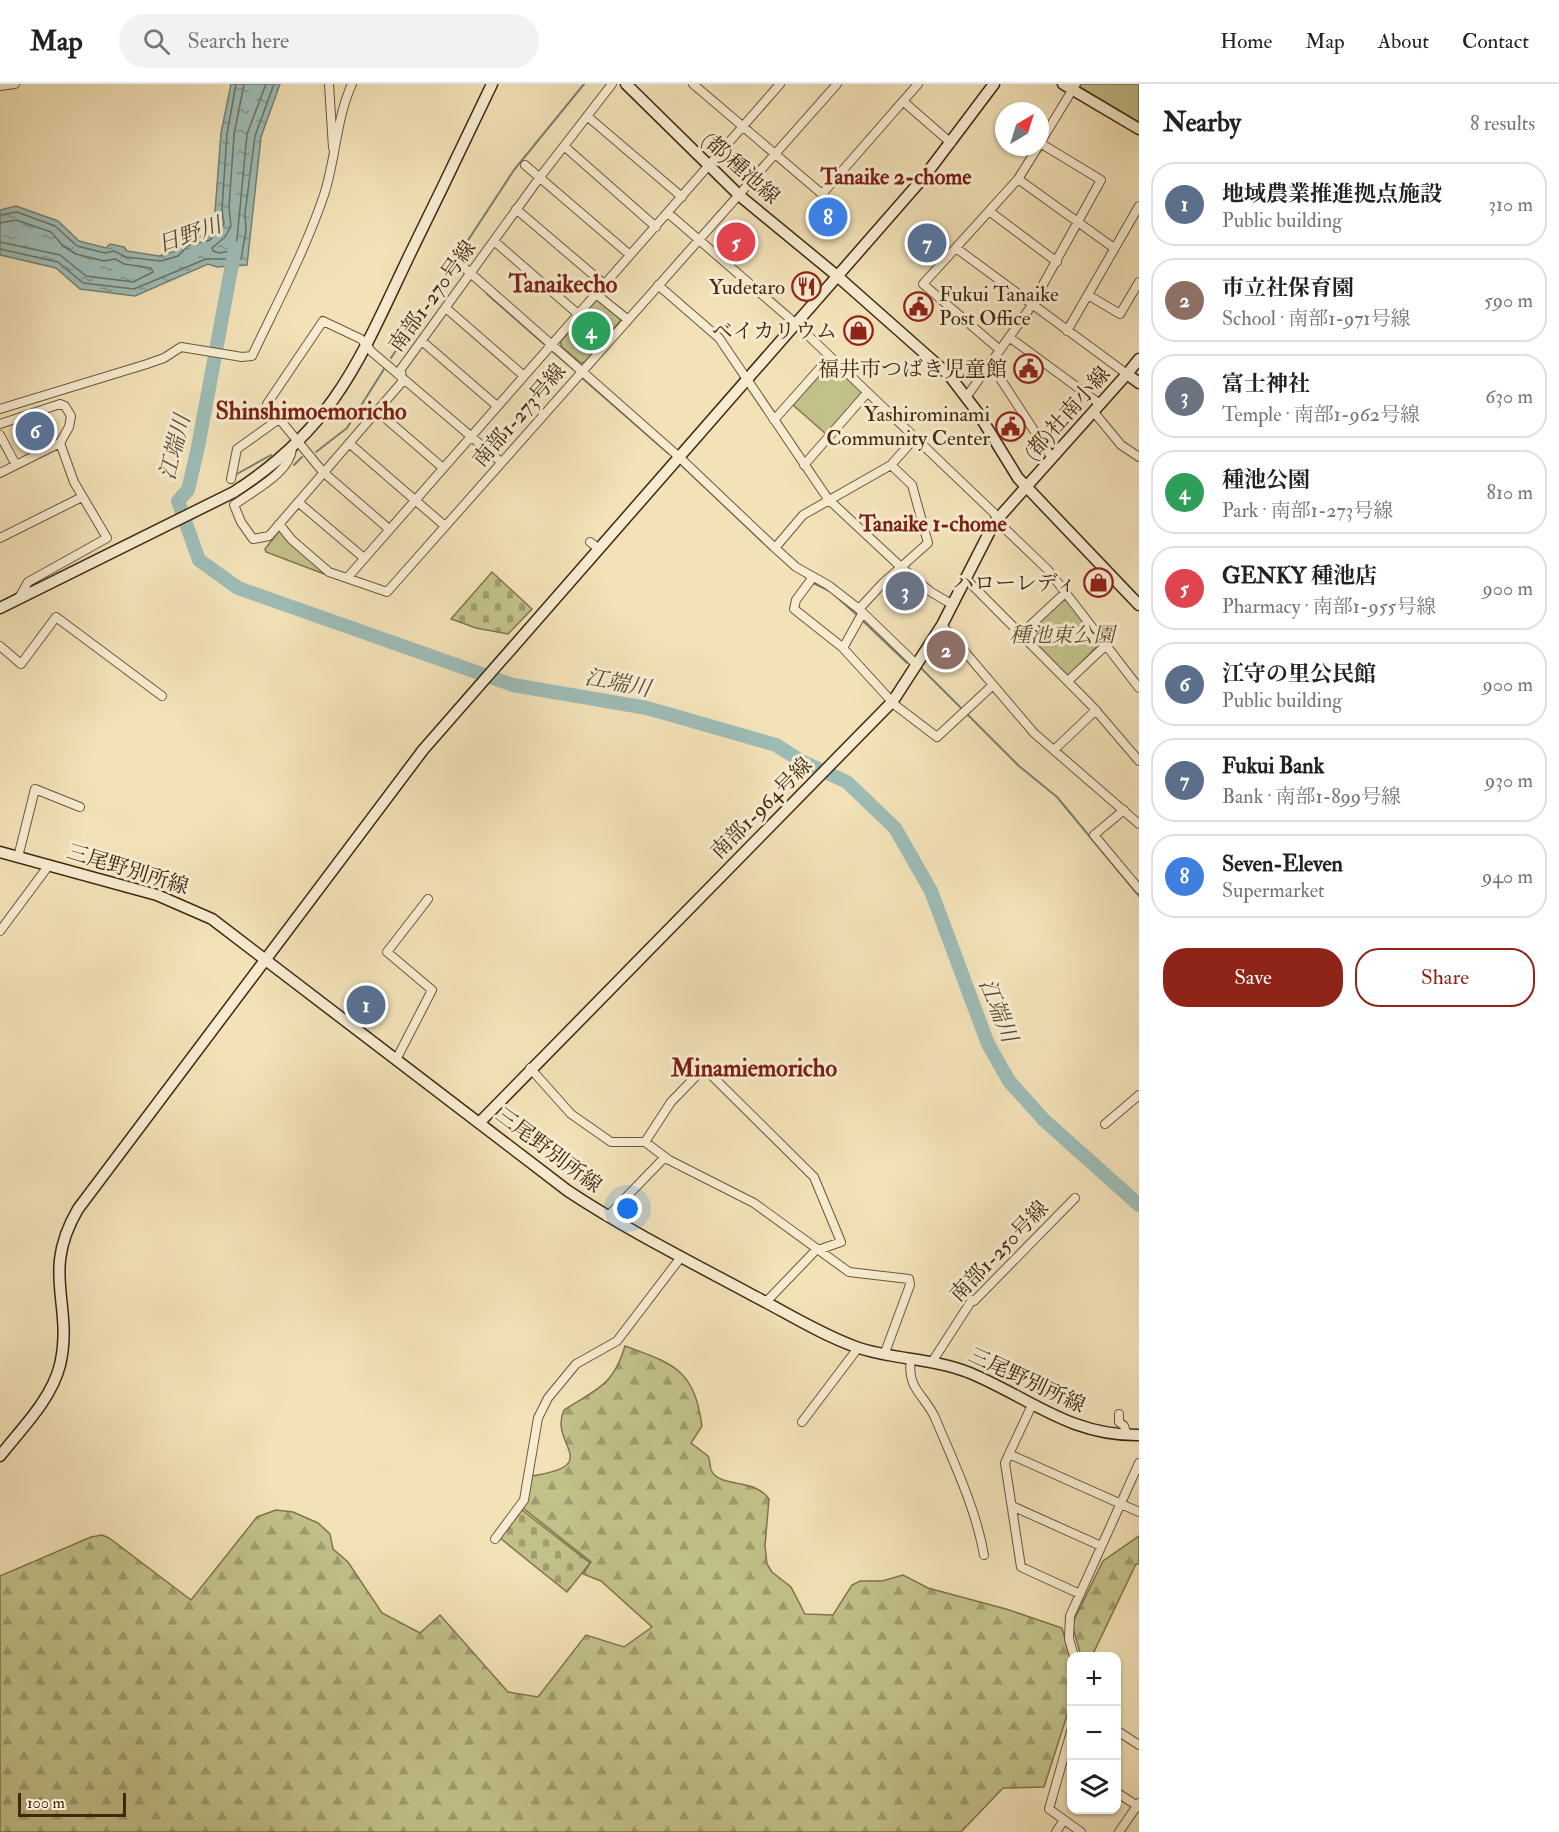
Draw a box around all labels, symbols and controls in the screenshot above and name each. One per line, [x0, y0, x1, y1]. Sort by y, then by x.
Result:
search box [119, 14, 539, 68]
text: Map [30, 24, 83, 59]
icon: search [140, 25, 173, 58]
text: Search here [188, 27, 289, 55]
text: Home [1220, 28, 1272, 55]
text: Map [1305, 28, 1345, 55]
text: About [1378, 28, 1429, 55]
text: Contact [1462, 28, 1529, 55]
north arrow [995, 102, 1049, 156]
text: Nearby [1163, 107, 1241, 139]
text: 8 results [1470, 111, 1535, 136]
street label: (都)種池線 [696, 126, 785, 210]
district label: Tanaike 2-chome [820, 163, 972, 191]
text: 地域農業推進拠点施設 [1222, 180, 1442, 208]
text: 1 [1181, 192, 1188, 217]
text: 310 m [1488, 192, 1533, 217]
pin: 8 [808, 194, 848, 240]
text: Public building [1222, 208, 1342, 233]
water label: 日野川 [154, 210, 227, 259]
pin: 5 [716, 220, 756, 264]
pin: 7 [908, 220, 946, 266]
street label: 南部1-270号線 [383, 235, 482, 357]
district label: Tanaikecho [508, 269, 618, 300]
restaurant icon: Yudetaro [790, 271, 822, 303]
place label: Yudetaro [709, 274, 785, 301]
text: 市立社保育園 [1222, 274, 1354, 302]
place label: Fukui Tanaike Post Office [939, 281, 1059, 332]
text: 2 [1179, 288, 1190, 313]
text: 590 m [1484, 288, 1533, 313]
public building icon: Fukui Tanaike Post Office [902, 290, 934, 322]
text: School · 南部1-971号線 [1222, 306, 1410, 331]
pin: 4 [572, 308, 610, 354]
shop icon: ベイカリウム [842, 315, 874, 347]
place label: ベイカリウム [712, 318, 837, 345]
public building icon: 福井市つばき児童館 [1012, 353, 1044, 385]
place label: 福井市つばき児童館 [818, 356, 1007, 383]
street label: 南部1-273号線 [467, 358, 572, 473]
street label: (都)社南小線 [1018, 361, 1116, 466]
text: 富士神社 [1222, 370, 1310, 398]
text: 3 [1181, 384, 1188, 409]
text: 630 m [1485, 384, 1533, 409]
district label: Shinshimoemoricho [215, 396, 407, 427]
place label: Yashirominami Community Center [826, 401, 990, 452]
text: Temple · 南部1-962号線 [1222, 402, 1420, 427]
pin: 6 [15, 408, 54, 454]
water label: 江端川 [153, 410, 197, 483]
public building icon: Yashirominami Community Center [995, 410, 1027, 442]
text: 種池公園 [1222, 466, 1310, 494]
text: 4 [1179, 480, 1190, 505]
text: 810 m [1487, 480, 1533, 505]
text: Park · 南部1-273号線 [1222, 498, 1393, 523]
district label: Tanaike 1-chome [858, 510, 1008, 538]
text: GENKY 種池店 [1222, 562, 1377, 590]
shop icon: ハローレディ [1082, 567, 1114, 599]
pin: 3 [886, 568, 924, 614]
place label: ハローレディ [953, 570, 1077, 597]
text: 5 [1180, 576, 1189, 601]
text: 900 m [1483, 576, 1533, 601]
text: Pharmacy · 南部1-955号線 [1222, 594, 1436, 619]
park label: 種池東公園 [1010, 622, 1117, 649]
pin: 2 [926, 628, 966, 672]
text: 江守の里公民館 [1222, 660, 1376, 688]
water label: 江端川 [583, 663, 655, 703]
text: 6 [1179, 672, 1190, 697]
text: 900 m [1483, 672, 1533, 697]
text: Public building [1222, 688, 1342, 713]
street label: 南部1-964号線 [705, 752, 818, 865]
text: Fukui Bank [1222, 752, 1324, 780]
text: 7 [1180, 768, 1189, 793]
text: 930 m [1485, 768, 1533, 793]
text: Bank · 南部1-899号線 [1222, 784, 1401, 809]
street label: 三尾野別所線 [64, 838, 192, 901]
text: Seven-Eleven [1222, 850, 1343, 878]
text: 8 [1180, 864, 1189, 889]
text: 940 m [1482, 864, 1533, 889]
text: Supermarket [1222, 878, 1325, 903]
button: Save [1163, 948, 1343, 1007]
button: Share [1355, 948, 1535, 1007]
water label: 江端川 [973, 975, 1024, 1048]
pin: 1 [346, 982, 386, 1028]
district label: Minamiemoricho [670, 1053, 837, 1084]
street label: 三尾野別所線 [490, 1102, 607, 1199]
your location [613, 1194, 642, 1223]
street label: 南部1-250号線 [944, 1195, 1054, 1308]
street label: 三尾野別所線 [964, 1342, 1090, 1419]
map controls [1067, 1652, 1121, 1814]
button: + [1067, 1652, 1121, 1706]
button: − [1067, 1706, 1121, 1760]
button: layers [1067, 1760, 1121, 1814]
scale bar [18, 1790, 126, 1818]
text: 100 m [27, 1793, 65, 1813]

